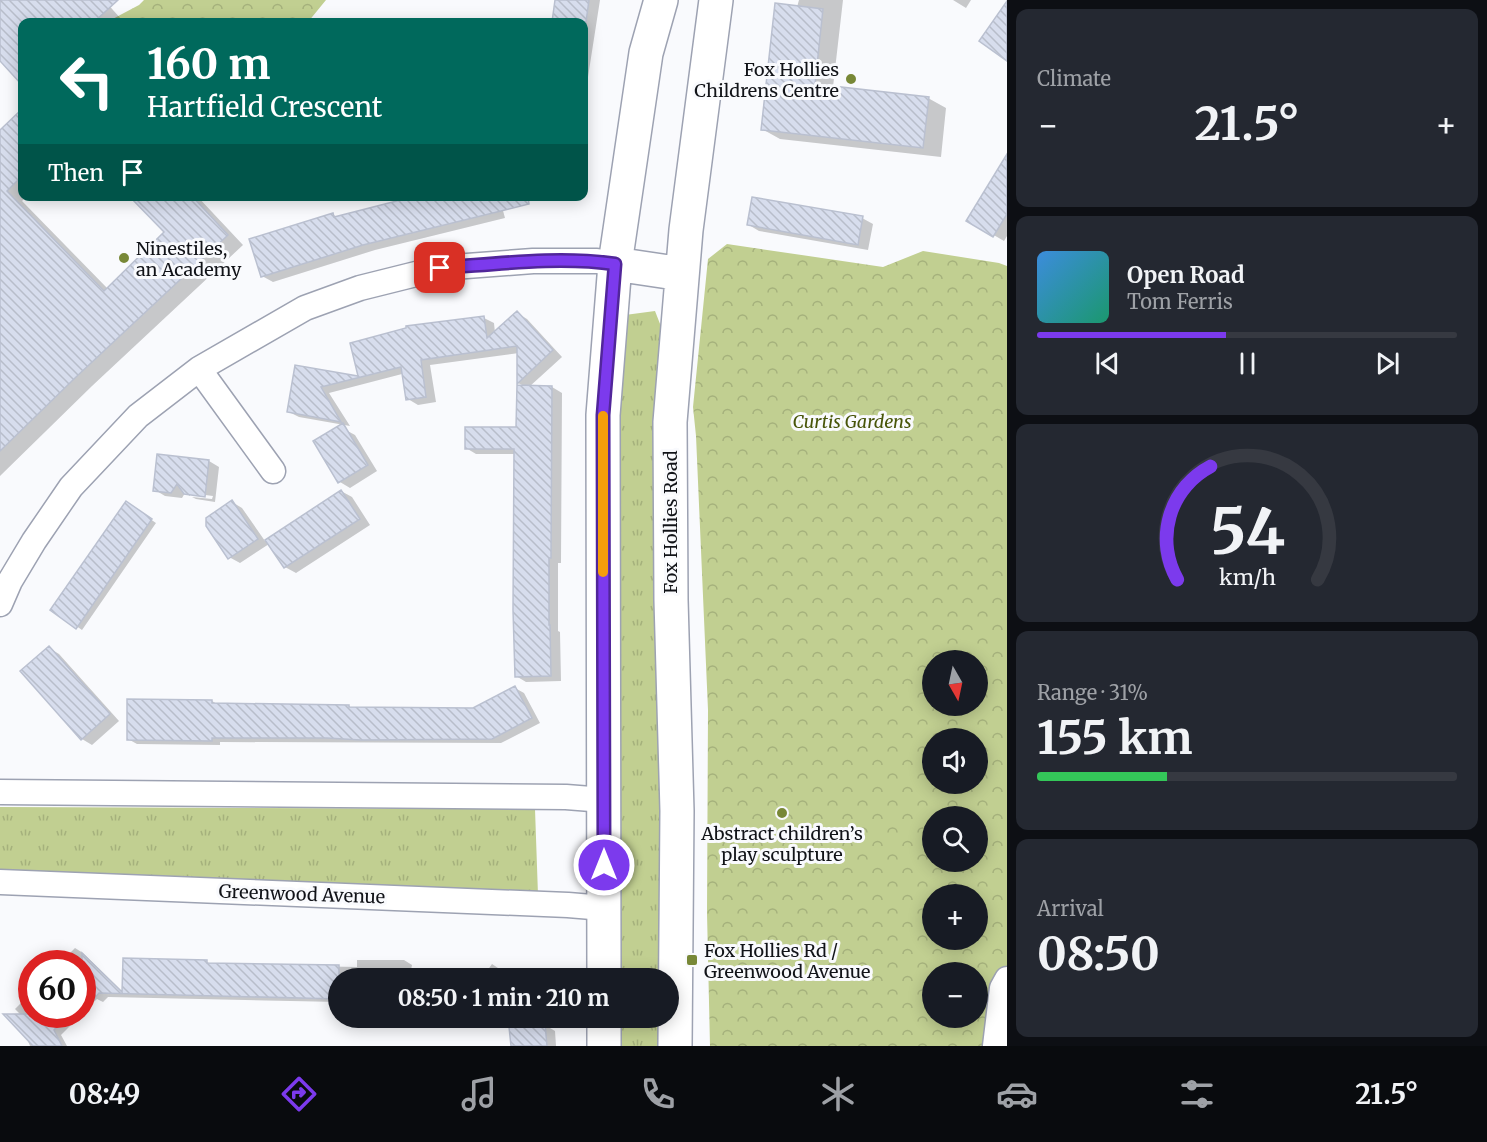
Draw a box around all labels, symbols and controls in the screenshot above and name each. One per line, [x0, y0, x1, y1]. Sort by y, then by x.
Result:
text: 160 m [147, 38, 271, 90]
icon: left [48, 42, 126, 120]
place label: Fox Hollies Childrens Centre [694, 58, 839, 102]
text: Climate [1037, 66, 1111, 91]
marker: Fox Hollies Childrens Centre [844, 72, 858, 86]
text: Hartfield Crescent [147, 90, 382, 124]
text: 21.5° [1195, 96, 1299, 152]
text: − [1037, 105, 1059, 146]
text: + [1435, 105, 1457, 146]
icon: arrive [116, 156, 149, 189]
text: Then [48, 159, 104, 187]
place label: Ninestiles, an Academy [136, 237, 242, 281]
pin [414, 242, 465, 293]
marker: Ninestiles, an Academy [117, 251, 131, 265]
icon: arrive [423, 251, 456, 284]
text: Open Road [1127, 261, 1245, 289]
text: Tom Ferris [1127, 289, 1233, 314]
icon: previous [1091, 347, 1124, 380]
icon: pause [1231, 347, 1264, 380]
icon: next [1371, 347, 1404, 380]
park label: Curtis Gardens [792, 410, 912, 433]
street label: Fox Hollies Road [659, 450, 682, 594]
text: 54 [1209, 493, 1285, 571]
text: km/h [1219, 564, 1275, 591]
north arrow [922, 650, 988, 716]
map controls [922, 650, 988, 1028]
text: Range · 31% [1037, 680, 1148, 705]
text: 155 km [1037, 710, 1193, 766]
button: sound [922, 728, 988, 794]
marker: Abstract children’s play sculpture [775, 806, 789, 820]
button: search [922, 806, 988, 872]
place label: Abstract children’s play sculpture [700, 822, 863, 866]
position arrow [572, 833, 636, 897]
street label: Greenwood Avenue [218, 880, 386, 908]
button: + [922, 884, 988, 950]
text: Arrival [1037, 896, 1104, 921]
text: 08:50 [1037, 926, 1160, 982]
place label: Fox Hollies Rd / Greenwood Avenue [704, 939, 870, 983]
speed limit sign: 60 [18, 950, 96, 1028]
marker: Fox Hollies Rd / Greenwood Avenue [685, 953, 699, 967]
button: − [922, 962, 988, 1028]
text: 08:50 · 1 min · 210 m [398, 984, 609, 1012]
icon: directions [278, 1073, 320, 1115]
icon: music [458, 1073, 500, 1115]
icon: phone [637, 1073, 679, 1115]
icon: climate [817, 1073, 859, 1115]
icon: car [996, 1073, 1038, 1115]
icon: filters [1176, 1073, 1218, 1115]
text: 08:49 [69, 1077, 141, 1111]
text: 21.5° [1355, 1077, 1418, 1111]

